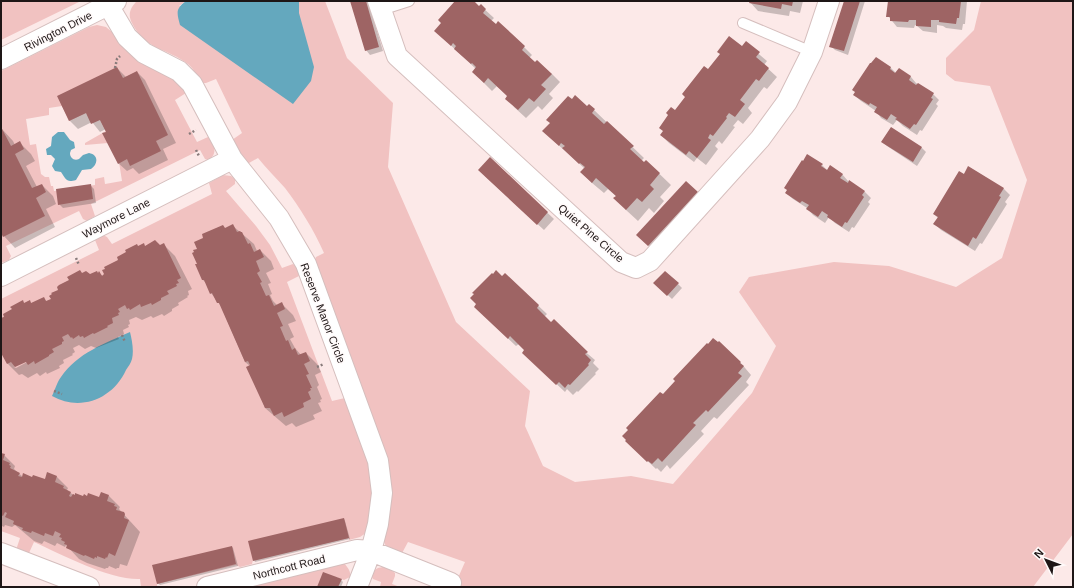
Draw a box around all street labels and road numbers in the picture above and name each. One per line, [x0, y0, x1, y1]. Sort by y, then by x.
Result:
street label: Rivington Drive [22, 9, 94, 53]
street label: Waymore Lane [80, 196, 152, 240]
street label: Quiet Pine Circle [556, 201, 626, 265]
street label: Reserve Manor Circle [298, 261, 348, 365]
street label: Northcott Road [252, 552, 326, 582]

